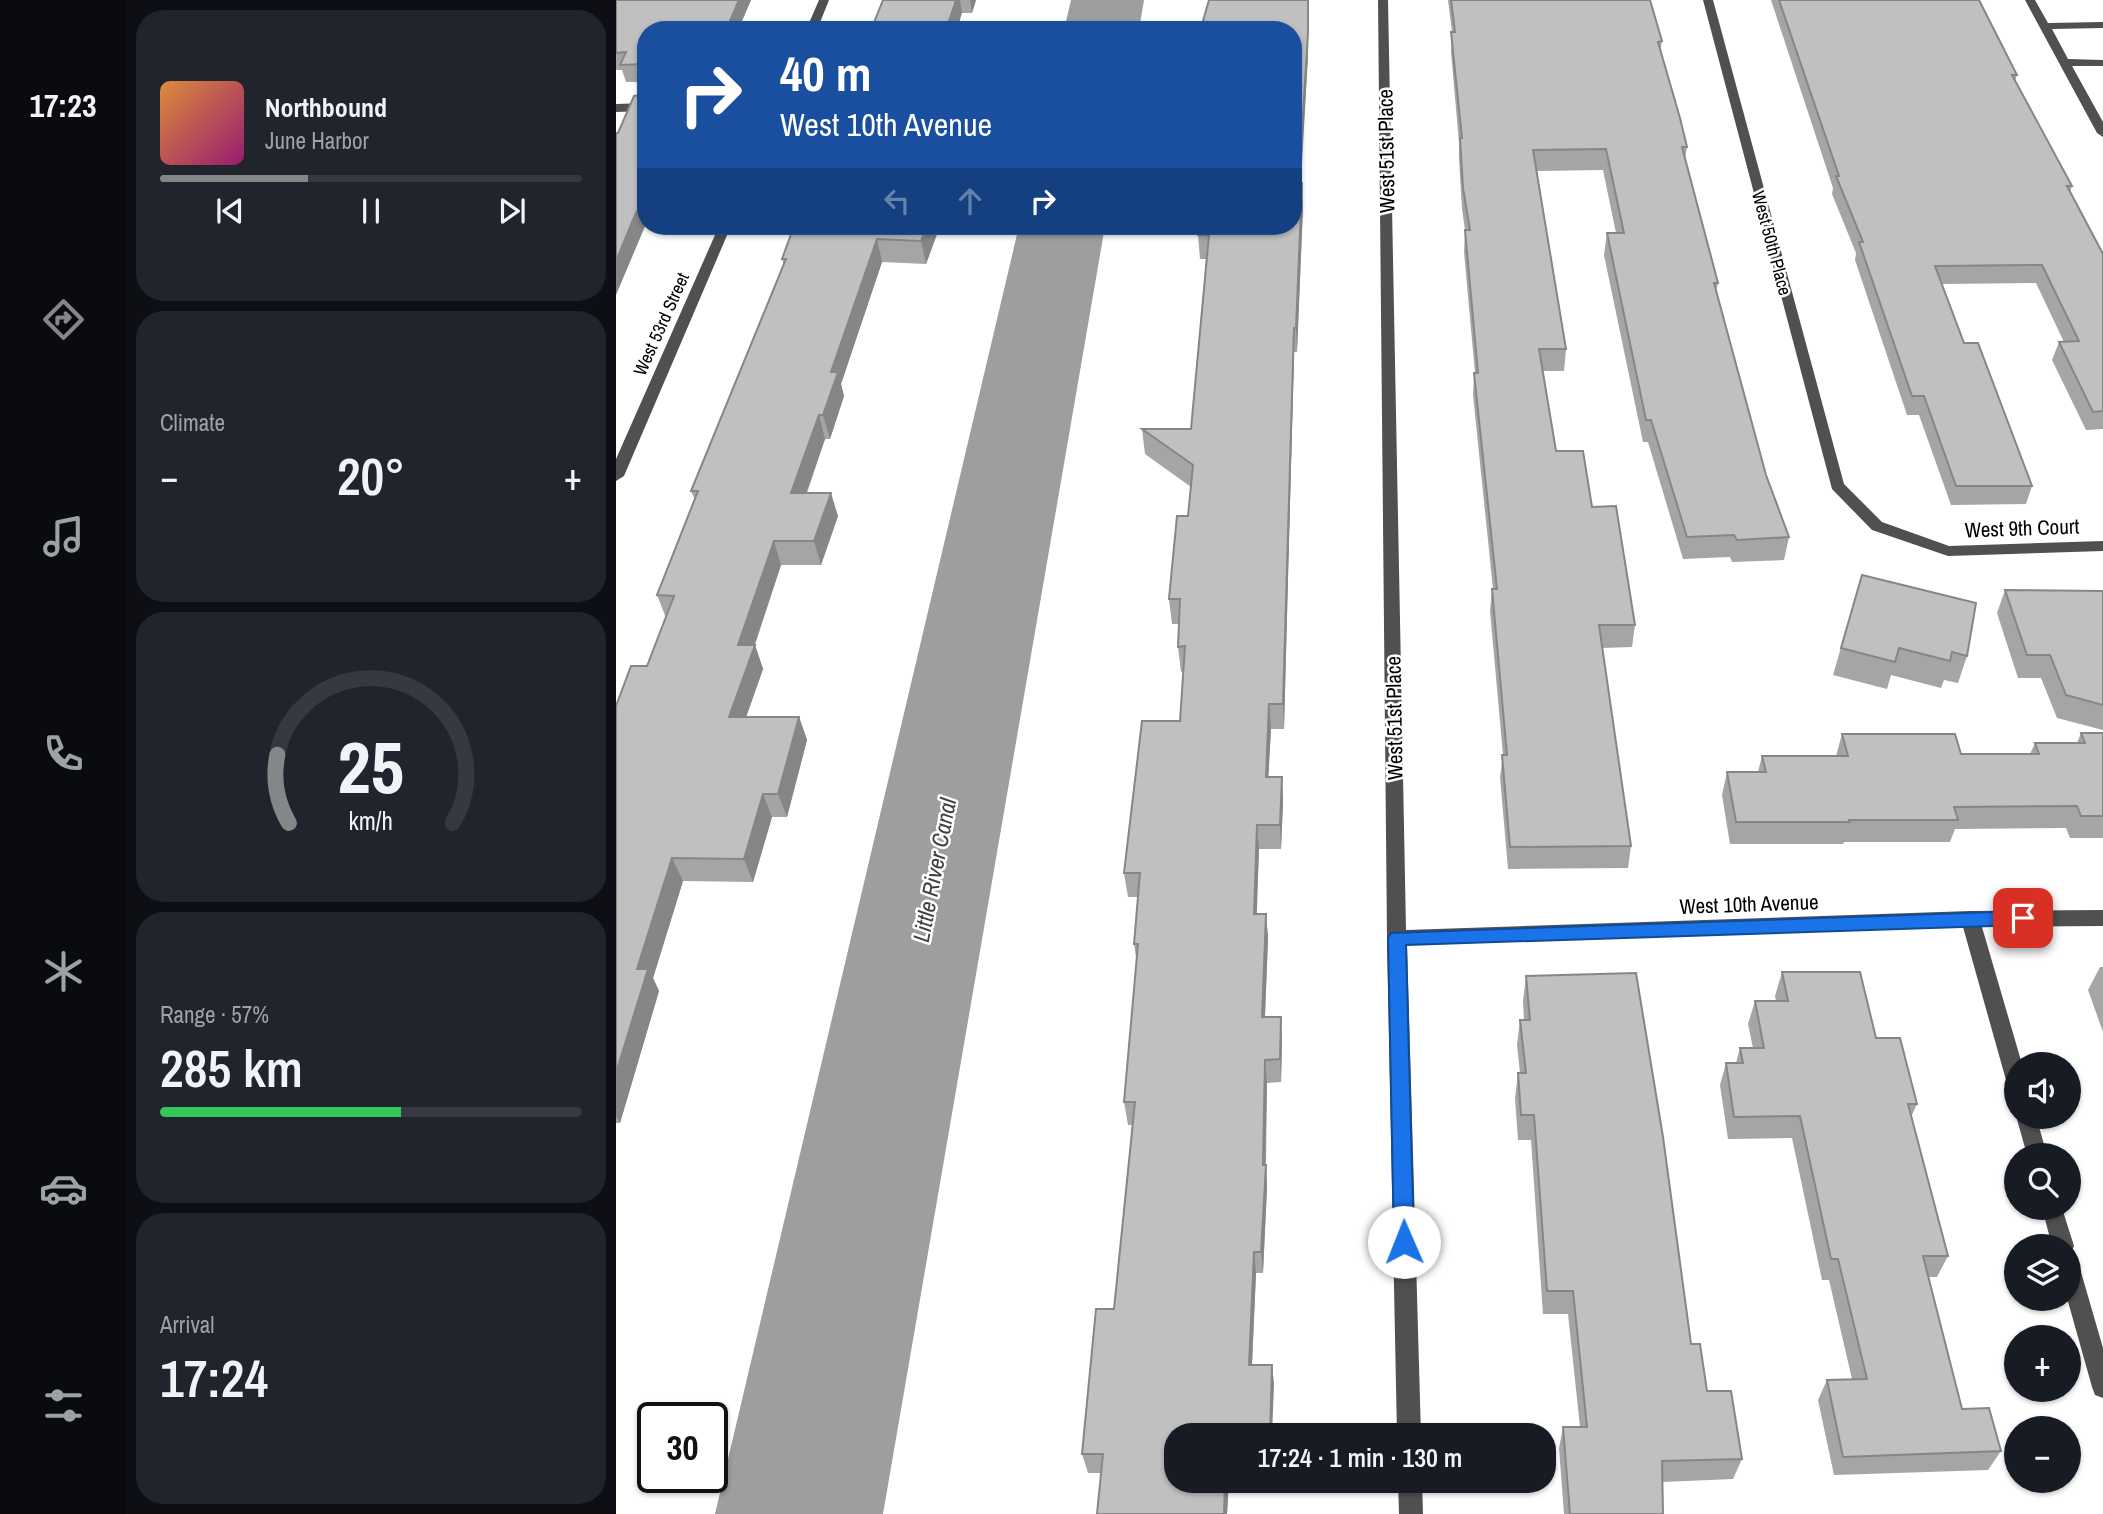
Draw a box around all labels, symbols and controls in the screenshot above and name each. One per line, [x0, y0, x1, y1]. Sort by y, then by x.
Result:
text: 40 m [780, 40, 872, 106]
icon: right [665, 49, 756, 140]
text: 17:23 [29, 84, 97, 127]
street label: West 51st Place [1370, 89, 1402, 213]
text: Northbound [265, 90, 387, 125]
text: West 10th Avenue [780, 103, 992, 146]
text: June Harbor [265, 125, 369, 156]
icon: left [878, 182, 916, 220]
icon: ahead [951, 182, 989, 220]
icon: right [1024, 182, 1062, 220]
street label: West 50th Place [1746, 188, 1798, 298]
icon: previous [211, 192, 249, 230]
icon: pause [352, 192, 390, 230]
icon: next [493, 192, 531, 230]
street label: West 53rd Street [627, 268, 695, 380]
icon: directions [39, 295, 88, 344]
text: Climate [160, 407, 225, 438]
text: 20° [337, 441, 405, 511]
text: − [160, 451, 178, 502]
text: + [564, 451, 582, 502]
icon: music [39, 512, 88, 561]
street label: West 9th Court [1964, 512, 2080, 544]
street label: West 51st Place [1378, 656, 1410, 780]
text: 25 [338, 718, 404, 816]
icon: phone [39, 729, 88, 778]
water label: Little River Canal [905, 795, 963, 944]
text: km/h [349, 804, 393, 838]
street label: West 10th Avenue [1679, 887, 1819, 921]
pin [1993, 888, 2053, 948]
icon: arrive [2004, 899, 2042, 937]
icon: climate [39, 947, 88, 996]
text: Range · 57% [160, 999, 269, 1030]
text: 285 km [160, 1033, 303, 1103]
map controls [2004, 1052, 2081, 1493]
button: sound [2004, 1052, 2081, 1129]
button: search [2004, 1143, 2081, 1220]
icon: car [39, 1164, 88, 1213]
position arrow [1367, 1205, 1441, 1279]
button: layers [2004, 1234, 2081, 1311]
text: Arrival [160, 1309, 215, 1340]
button: + [2004, 1325, 2081, 1402]
text: 17:24 [160, 1343, 268, 1413]
icon: filters [39, 1381, 88, 1430]
speed limit sign: 30 [637, 1402, 728, 1493]
button: − [2004, 1416, 2081, 1493]
text: 17:24 · 1 min · 130 m [1258, 1440, 1462, 1475]

